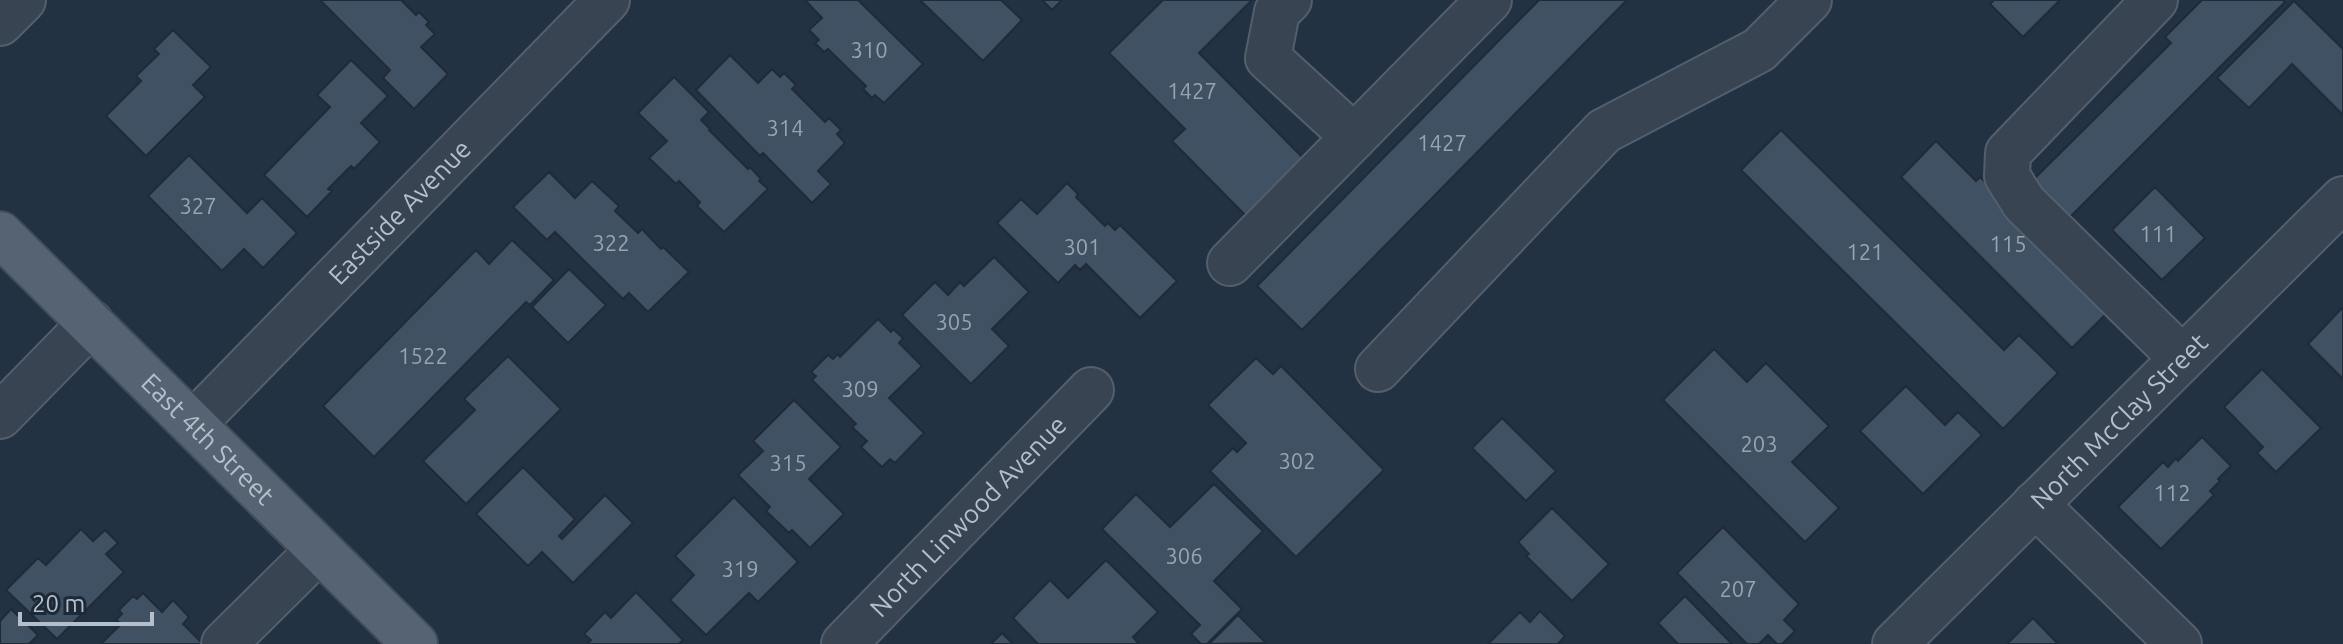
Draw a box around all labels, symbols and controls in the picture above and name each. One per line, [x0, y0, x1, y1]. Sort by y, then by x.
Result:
house number: 310 [850, 37, 888, 62]
house number: 1427 [1167, 78, 1217, 103]
house number: 314 [766, 115, 804, 140]
house number: 1427 [1417, 130, 1467, 155]
street label: Eastside Avenue [323, 134, 476, 290]
house number: 327 [179, 193, 217, 218]
house number: 111 [2139, 221, 2177, 246]
house number: 322 [592, 230, 630, 255]
house number: 115 [1989, 231, 2027, 256]
house number: 301 [1063, 234, 1101, 259]
house number: 121 [1846, 239, 1884, 264]
house number: 305 [935, 309, 973, 334]
street label: North McClay Street [2025, 327, 2213, 515]
house number: 1522 [398, 343, 448, 368]
street label: East 4th Street [136, 367, 280, 510]
house number: 309 [841, 376, 879, 401]
street label: North Linwood Avenue [864, 410, 1072, 622]
house number: 203 [1740, 431, 1778, 456]
house number: 302 [1278, 448, 1316, 473]
house number: 315 [769, 450, 807, 475]
house number: 112 [2153, 480, 2191, 505]
house number: 306 [1165, 543, 1203, 568]
house number: 319 [721, 556, 759, 581]
scale bar [20, 576, 152, 626]
house number: 207 [1719, 576, 1757, 601]
text: 20 m [32, 590, 85, 617]

